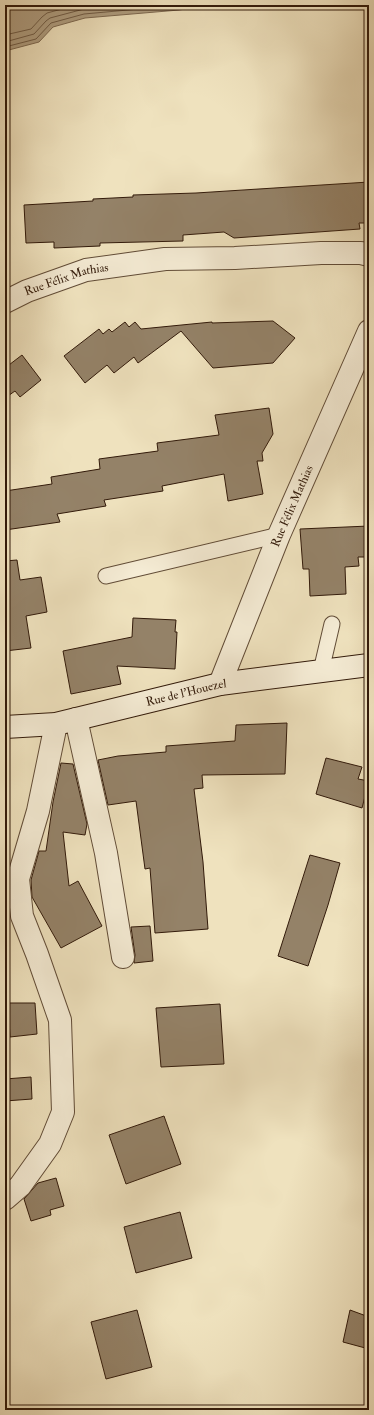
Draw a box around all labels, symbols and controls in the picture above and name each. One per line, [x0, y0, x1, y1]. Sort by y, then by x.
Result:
street label: Rue Félix Mathias [22, 260, 109, 299]
street label: Rue Félix Mathias [268, 463, 317, 549]
street label: Rue de l'Houezel [144, 676, 227, 710]

